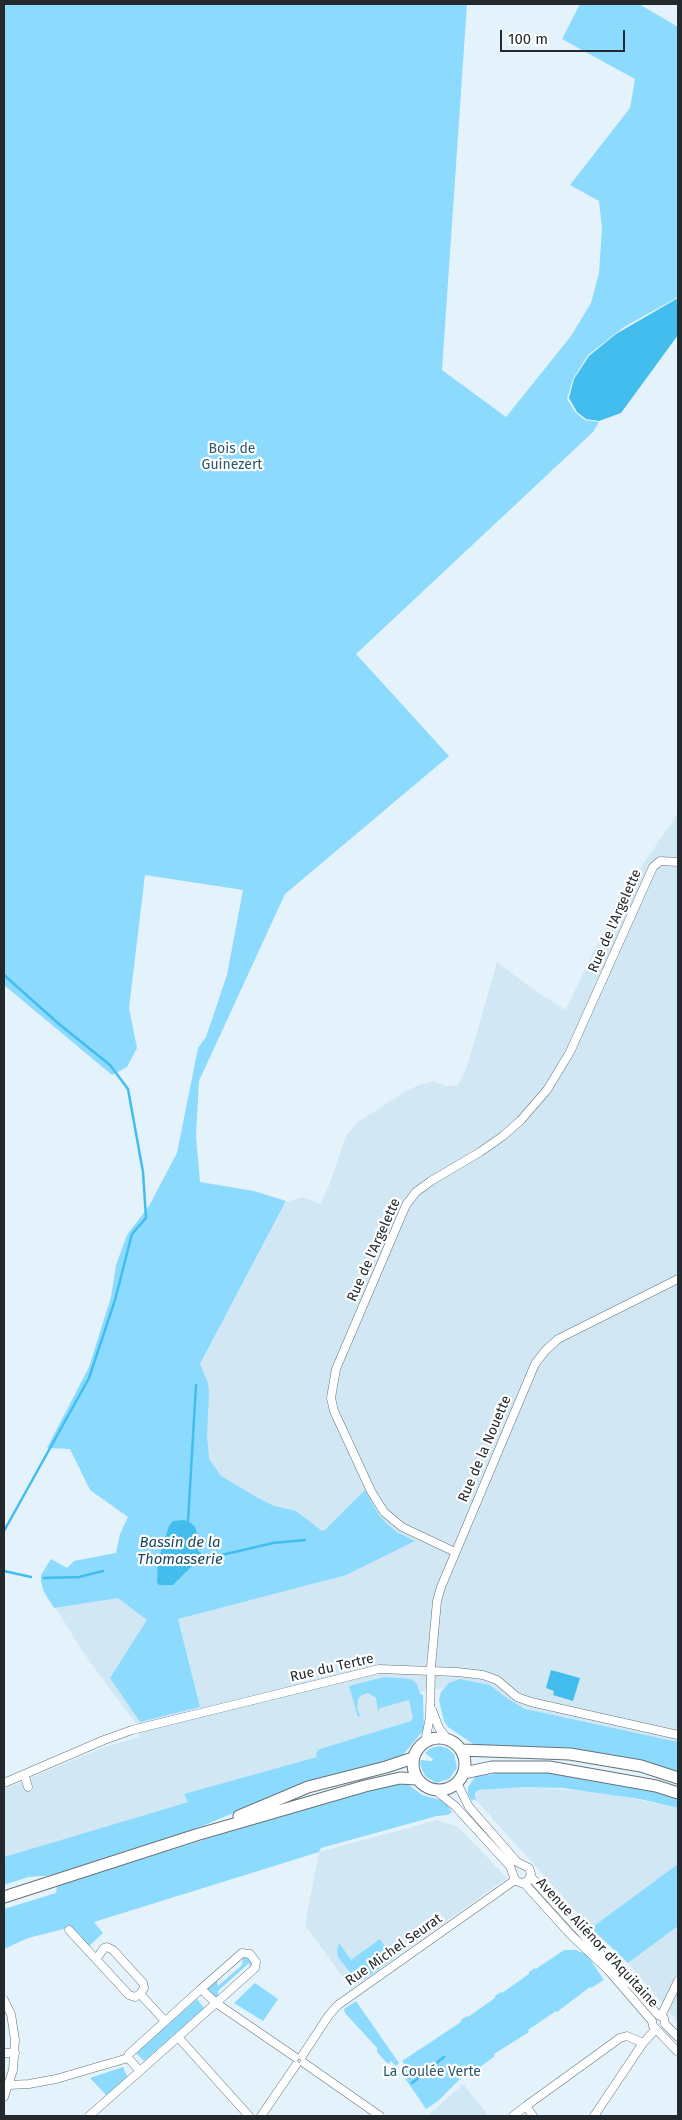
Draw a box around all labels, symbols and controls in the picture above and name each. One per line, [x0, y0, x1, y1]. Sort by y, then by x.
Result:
scale bar [502, 20, 627, 52]
text: 100 m [508, 30, 548, 48]
park label: Bois de Guinezert [202, 441, 262, 474]
street label: Rue de l'Argelette [585, 867, 645, 975]
street label: Rue de l'Argelette [344, 1196, 404, 1304]
street label: Rue de la Nouette [455, 1393, 515, 1505]
water label: Bassin de la Thomasserie [137, 1534, 223, 1569]
street label: Rue du Tertre [289, 1650, 375, 1686]
street label: Avenue Aliénor d'Aquitaine [532, 1875, 662, 2011]
street label: Rue Michel Seurat [342, 1910, 446, 1990]
park label: La Coulée Verte [383, 2064, 481, 2080]

